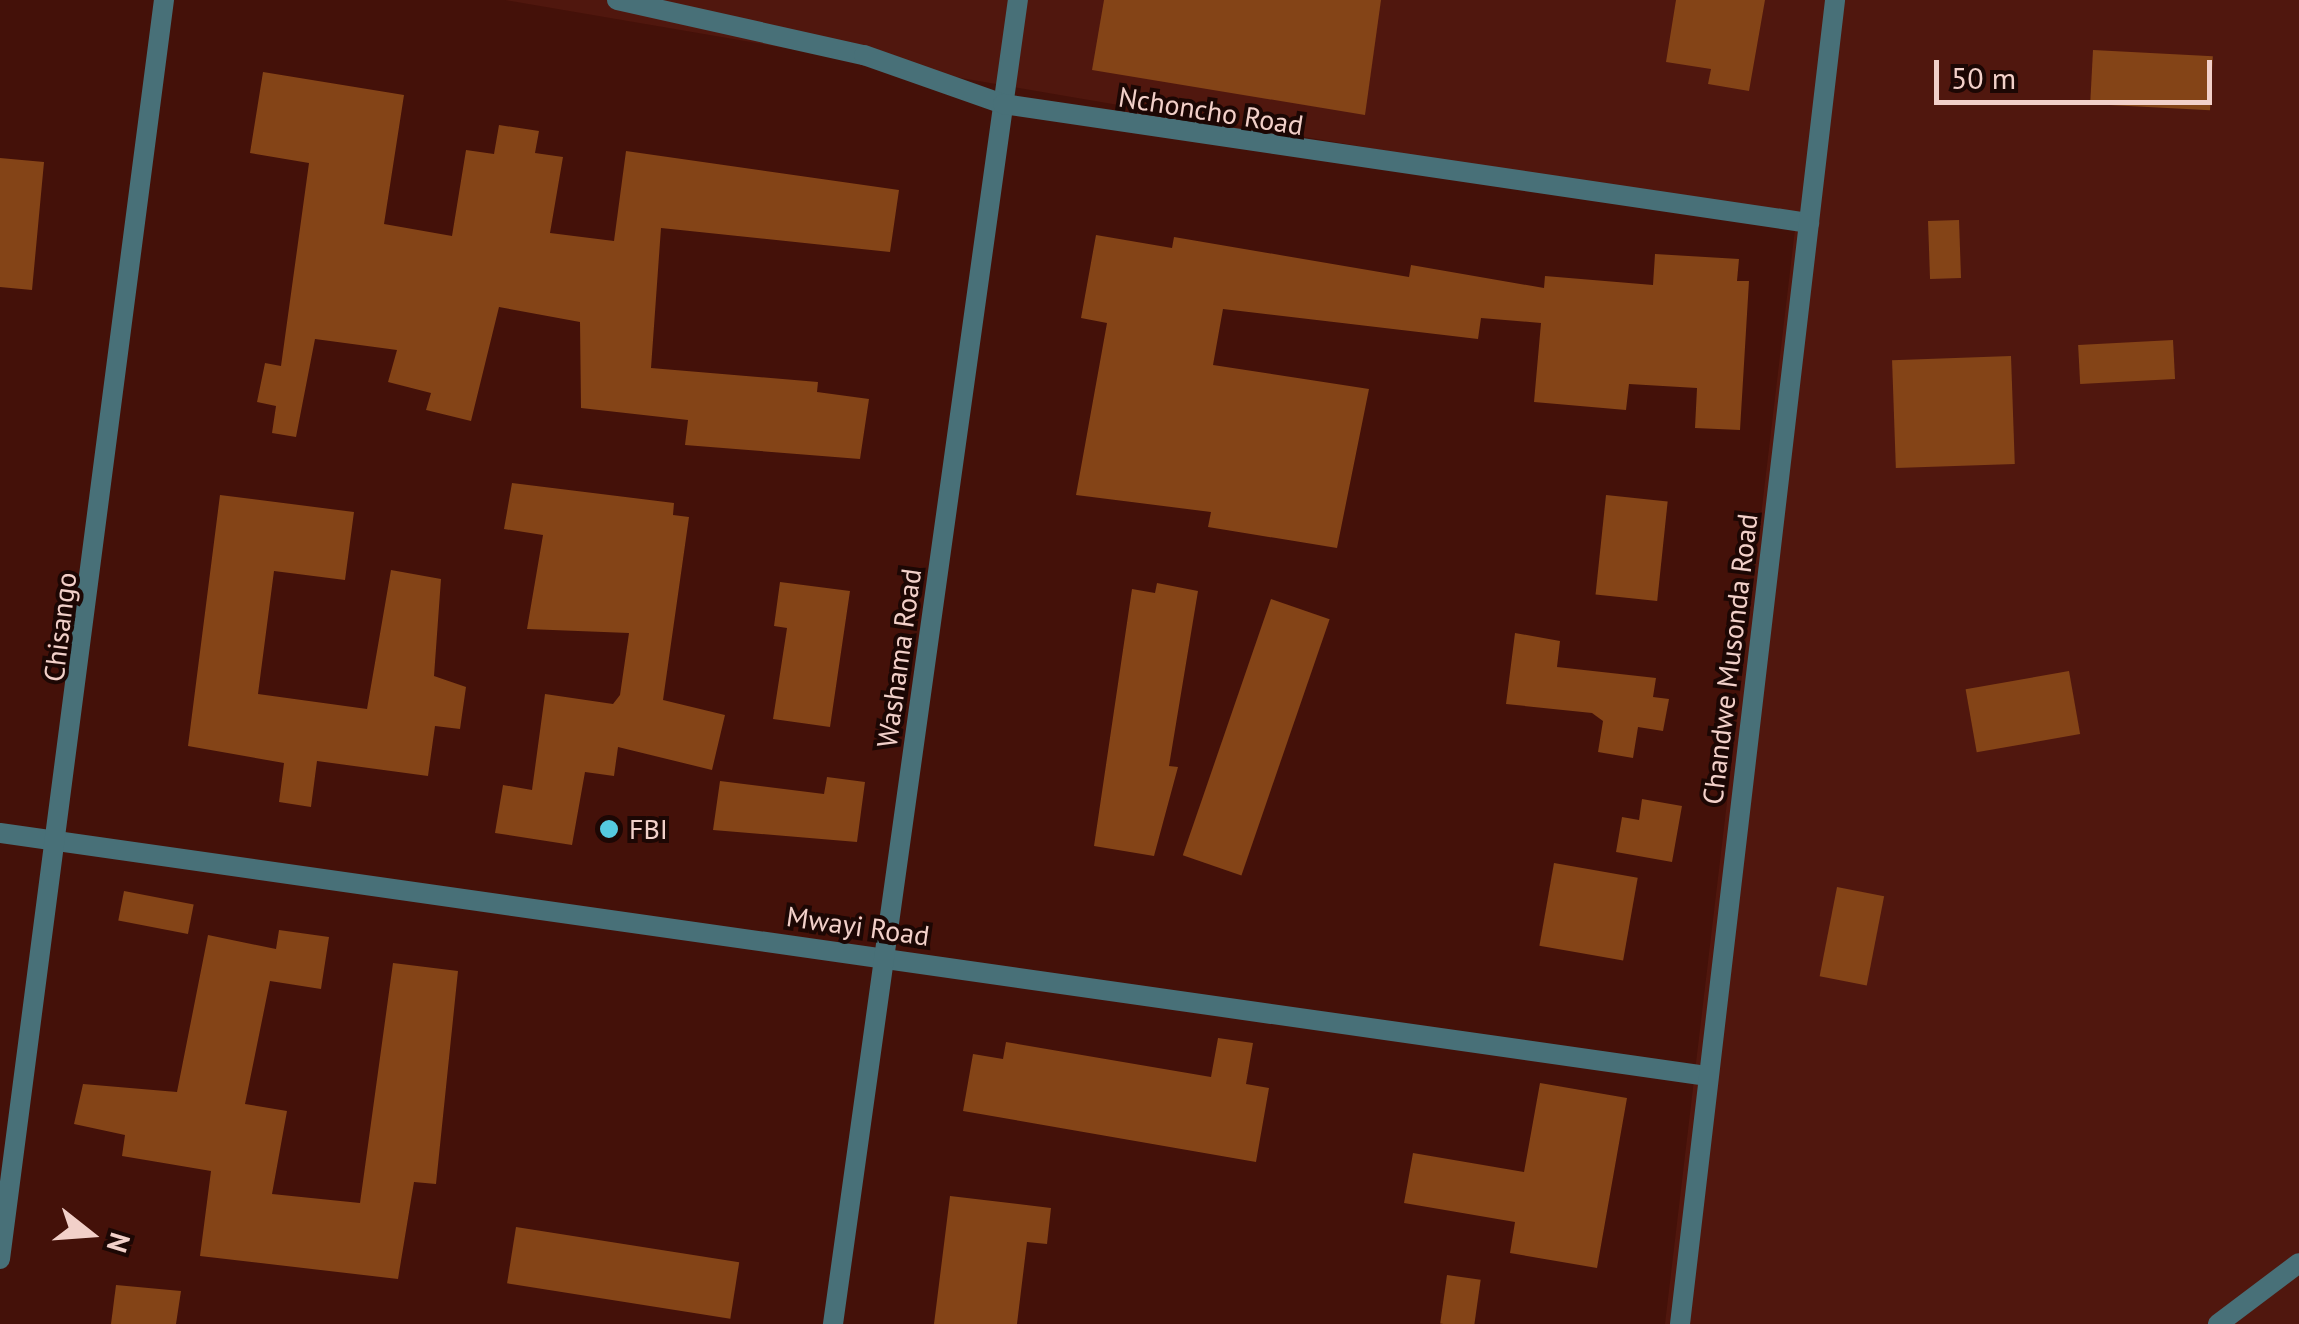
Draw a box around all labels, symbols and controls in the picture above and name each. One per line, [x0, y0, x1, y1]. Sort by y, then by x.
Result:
scale bar [1939, 40, 2216, 102]
text: 50 m [1951, 58, 2016, 97]
street label: Nchoncho Road [1116, 80, 1306, 142]
street label: Chandwe Musonda Road [1695, 512, 1765, 806]
street label: Washama Road [870, 566, 928, 750]
street label: Chisango [37, 570, 83, 684]
place label: FBI [629, 812, 668, 846]
marker: FBI [598, 818, 620, 840]
street label: Mwayi Road [784, 899, 932, 953]
north arrow [40, 1184, 140, 1284]
text: N [99, 1229, 140, 1257]

